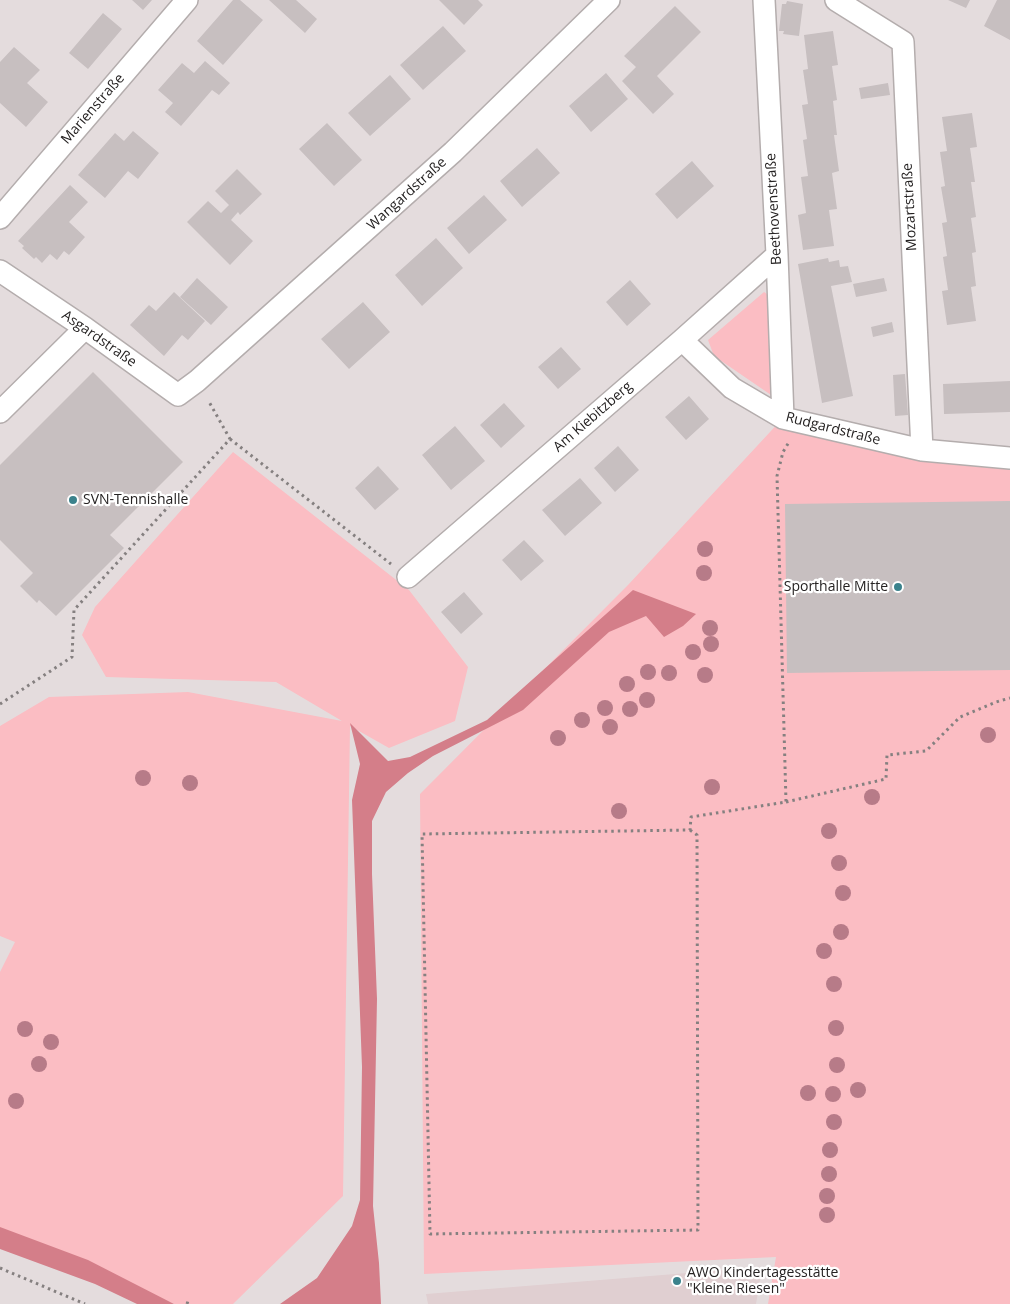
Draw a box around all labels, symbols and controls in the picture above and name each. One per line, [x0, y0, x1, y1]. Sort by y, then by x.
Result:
street label: Marienstraße [58, 70, 128, 148]
street label: Beethovenstraße [763, 153, 785, 265]
street label: Wangardstraße [364, 154, 450, 234]
street label: Mozartstraße [899, 163, 921, 251]
street label: Asgardstraße [59, 307, 139, 371]
street label: Am Kiebitzberg [550, 378, 636, 456]
street label: Rudgardstraße [784, 409, 882, 449]
place label: SVN-Tennishalle [83, 492, 188, 508]
marker: SVN-Tennishalle [67, 494, 79, 506]
place label: Sporthalle Mitte [784, 579, 888, 595]
marker: Sporthalle Mitte [892, 581, 904, 593]
place label: AWO Kindertagesstätte "Kleine Riesen" [687, 1265, 838, 1298]
marker: AWO Kindertagesstätte "Kleine Riesen" [671, 1275, 683, 1287]

